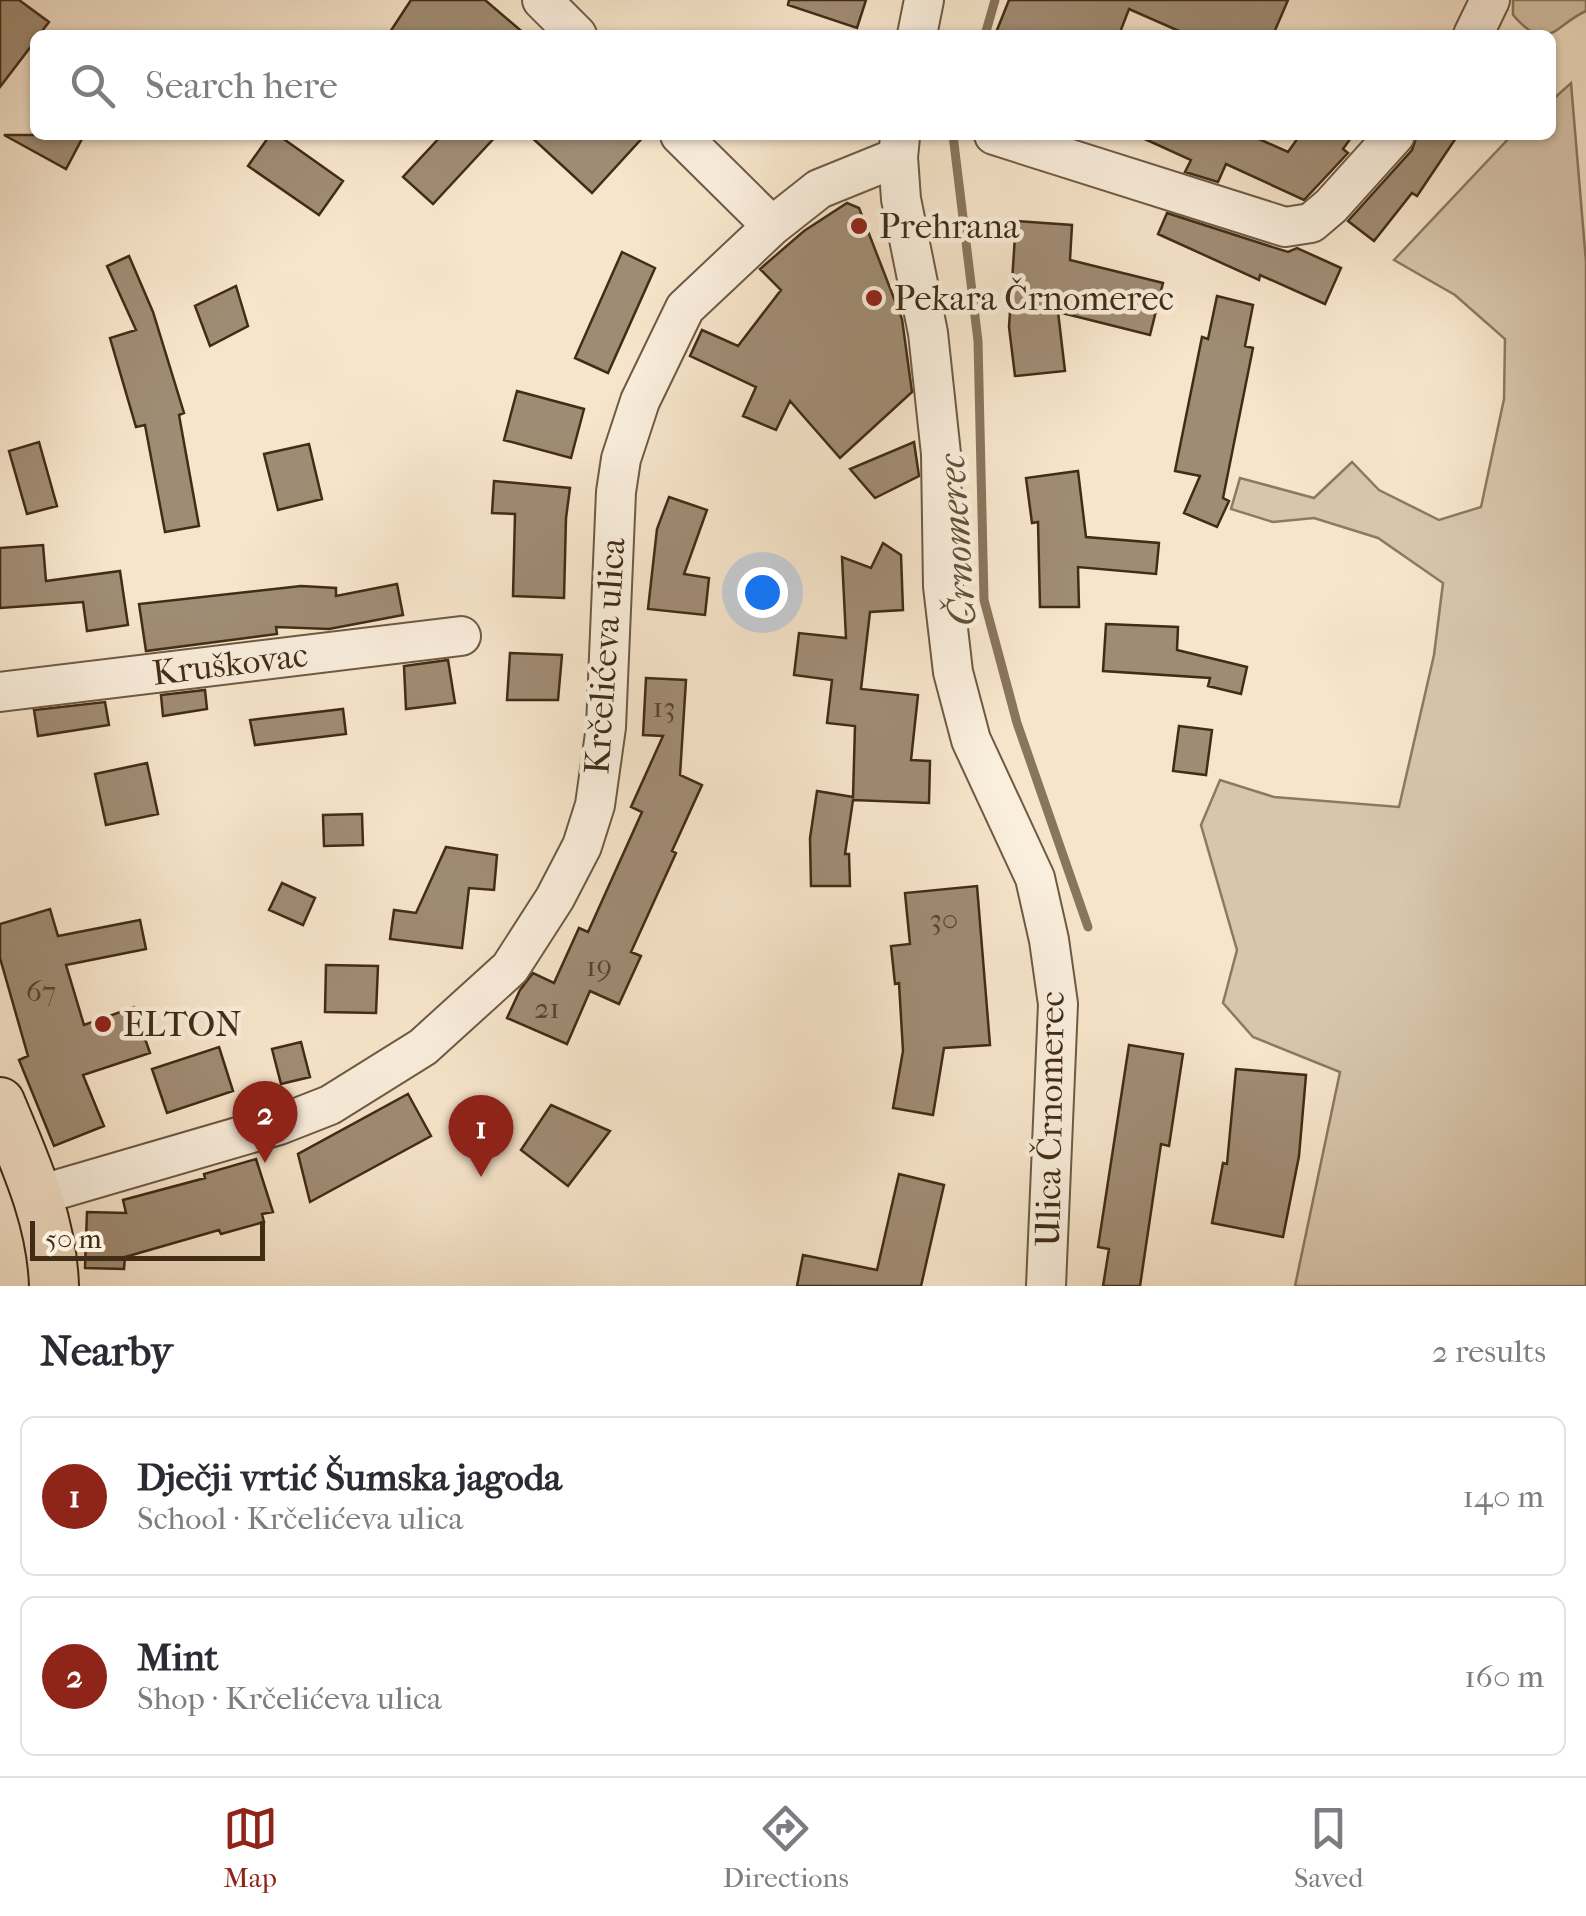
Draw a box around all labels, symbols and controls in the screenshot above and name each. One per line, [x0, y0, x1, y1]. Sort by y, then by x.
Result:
search box [30, 30, 1556, 140]
icon: search [65, 58, 120, 113]
text: Search here [145, 63, 338, 108]
place label: Prehrana [879, 206, 1020, 247]
marker: Prehrana [848, 215, 870, 237]
place label: Pekara Črnomerec [894, 277, 1174, 319]
marker: Pekara Črnomerec [863, 287, 885, 309]
water label: Črnomerec [927, 452, 985, 628]
street label: Krčelićeva ulica [576, 536, 634, 776]
your location [737, 567, 788, 618]
street label: Kruškovac [150, 634, 310, 694]
house number: 13 [652, 690, 676, 725]
house number: 30 [930, 902, 958, 937]
house number: 19 [586, 949, 612, 984]
house number: 67 [26, 974, 56, 1009]
house number: 21 [534, 991, 560, 1026]
street label: Ulica Črnomerec [1026, 991, 1073, 1247]
place label: ELTON [123, 1004, 241, 1045]
marker: ELTON [92, 1013, 114, 1035]
pin: 2 [232, 1080, 298, 1163]
pin: 1 [448, 1094, 514, 1177]
scale bar [30, 1216, 265, 1260]
text: 50 m [45, 1222, 102, 1255]
text: Nearby [40, 1327, 172, 1376]
text: 2 results [1432, 1333, 1546, 1370]
text: Dječji vrtić Šumska jagoda [137, 1455, 562, 1500]
text: 1 [69, 1478, 80, 1515]
text: 140 m [1463, 1478, 1544, 1515]
text: School · Krčelićeva ulica [137, 1500, 463, 1537]
text: Mint [137, 1635, 218, 1680]
text: 2 [66, 1658, 83, 1695]
text: 160 m [1464, 1658, 1544, 1695]
text: Shop · Krčelićeva ulica [137, 1680, 442, 1717]
tab: Map [223, 1801, 278, 1894]
tab: Directions [723, 1801, 849, 1894]
tab: Saved [1294, 1801, 1363, 1894]

